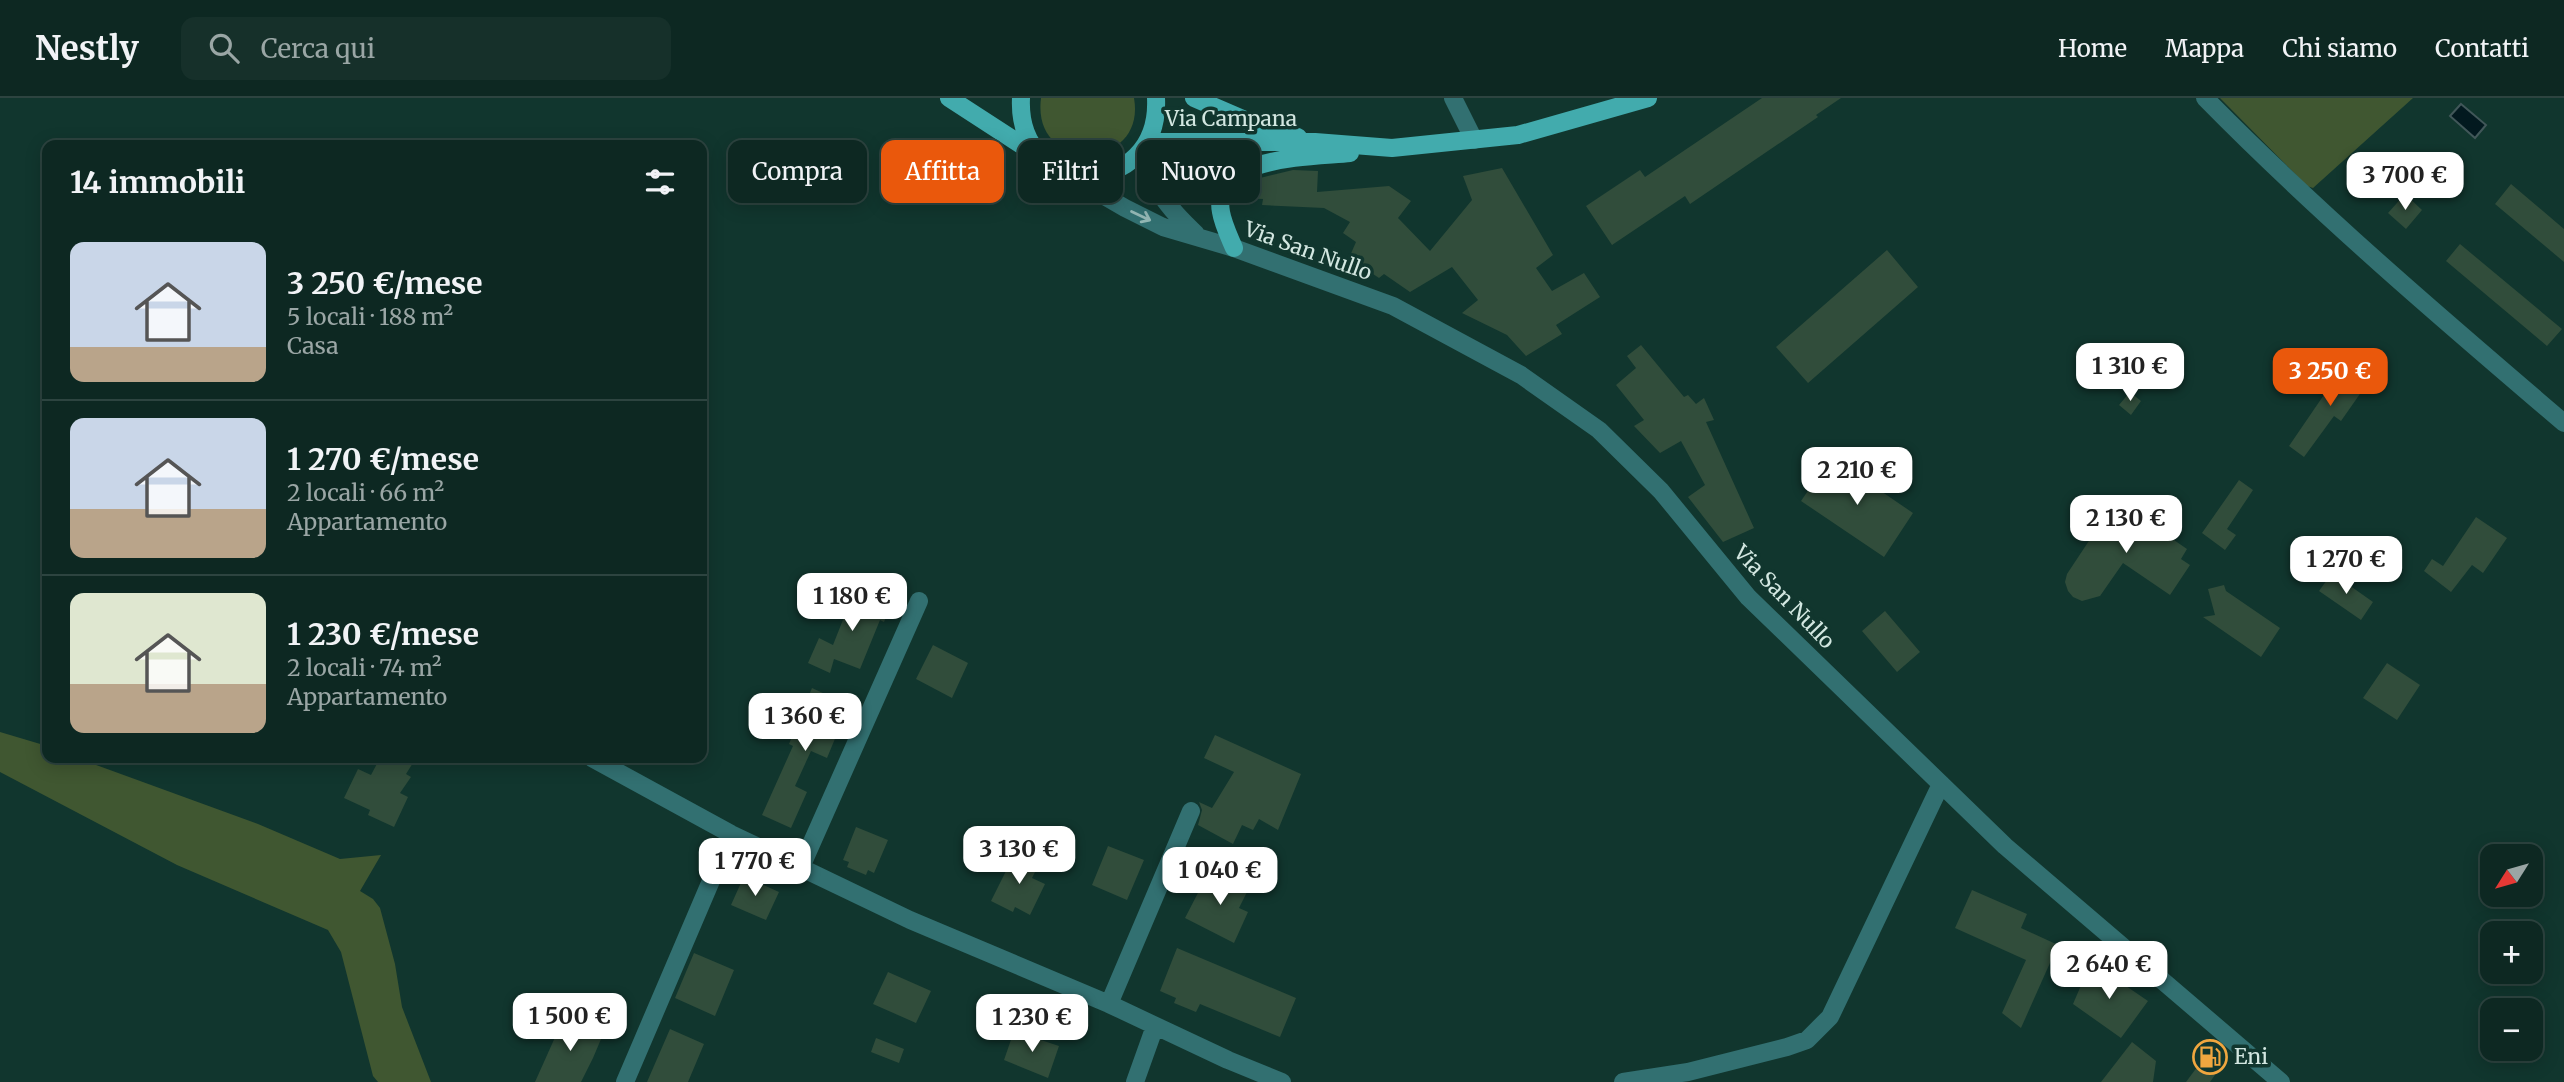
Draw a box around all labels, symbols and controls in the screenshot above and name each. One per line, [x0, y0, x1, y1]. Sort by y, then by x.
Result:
search box [181, 17, 671, 80]
text: Nestly [35, 28, 139, 69]
icon: search [205, 29, 243, 67]
text: Cerca qui [261, 32, 375, 65]
text: Home [2058, 33, 2127, 64]
text: Mappa [2165, 33, 2244, 64]
text: Chi siamo [2282, 33, 2397, 64]
text: Contatti [2435, 33, 2529, 64]
street label: Via Campana [1164, 105, 1297, 132]
chip: Compra [728, 140, 867, 203]
chip: Affitta [881, 140, 1004, 203]
chip: Filtri [1018, 140, 1123, 203]
chip: Nuovo [1137, 140, 1260, 203]
pin: 3 700 € [2340, 152, 2470, 212]
text: 3 700 € [2363, 160, 2447, 189]
text: 14 immobili [70, 163, 245, 201]
icon: filters [641, 163, 679, 201]
one-way arrow [1130, 210, 1151, 223]
street label: Via San Nullo [1240, 215, 1376, 286]
text: 3 250 €/mese [287, 264, 483, 302]
icon: home [126, 270, 210, 354]
text: 5 locali · 188 m² [287, 302, 453, 331]
text: Casa [287, 331, 339, 360]
pin: 1 310 € [2065, 344, 2195, 403]
pin: 3 250 € [2265, 348, 2395, 408]
text: 1 310 € [2092, 351, 2168, 380]
text: 3 250 € [2289, 356, 2371, 385]
text: 1 270 €/mese [287, 440, 479, 478]
icon: home [126, 446, 210, 530]
pin: 2 210 € [1792, 448, 1922, 507]
text: 2 210 € [1817, 455, 1897, 484]
text: 2 locali · 66 m² [287, 478, 444, 507]
pin: 2 130 € [2061, 496, 2191, 555]
text: 2 130 € [2086, 503, 2166, 532]
text: Appartamento [287, 507, 447, 536]
pin: 1 270 € [2281, 536, 2411, 596]
street label: Via San Nullo [1727, 538, 1841, 654]
text: 1 270 € [2306, 544, 2386, 573]
pin: 1 180 € [787, 574, 917, 633]
text: 1 180 € [813, 581, 891, 610]
text: 1 230 €/mese [287, 615, 479, 653]
icon: home [126, 621, 210, 705]
text: 2 locali · 74 m² [287, 653, 442, 682]
text: Appartamento [287, 682, 447, 711]
pin: 1 360 € [740, 694, 870, 753]
text: 1 360 € [765, 701, 845, 730]
pin: 3 130 € [954, 826, 1084, 886]
text: 3 130 € [979, 834, 1059, 863]
pin: 1 770 € [690, 838, 820, 898]
north arrow [2480, 844, 2543, 906]
map controls [2480, 844, 2543, 1061]
text: 1 770 € [715, 846, 795, 875]
pin: 1 040 € [1155, 848, 1285, 907]
text: 1 040 € [1178, 855, 1262, 884]
button: + [2480, 921, 2543, 984]
pin: 2 640 € [2044, 942, 2174, 1001]
text: 2 640 € [2066, 949, 2152, 978]
pin: 1 500 € [505, 993, 635, 1053]
pin: 1 230 € [967, 995, 1097, 1054]
button: − [2480, 998, 2543, 1061]
text: 1 500 € [529, 1001, 611, 1030]
text: 1 230 € [992, 1002, 1072, 1031]
fuel station icon: Eni [2191, 1038, 2229, 1076]
place label: Eni [2234, 1043, 2268, 1070]

